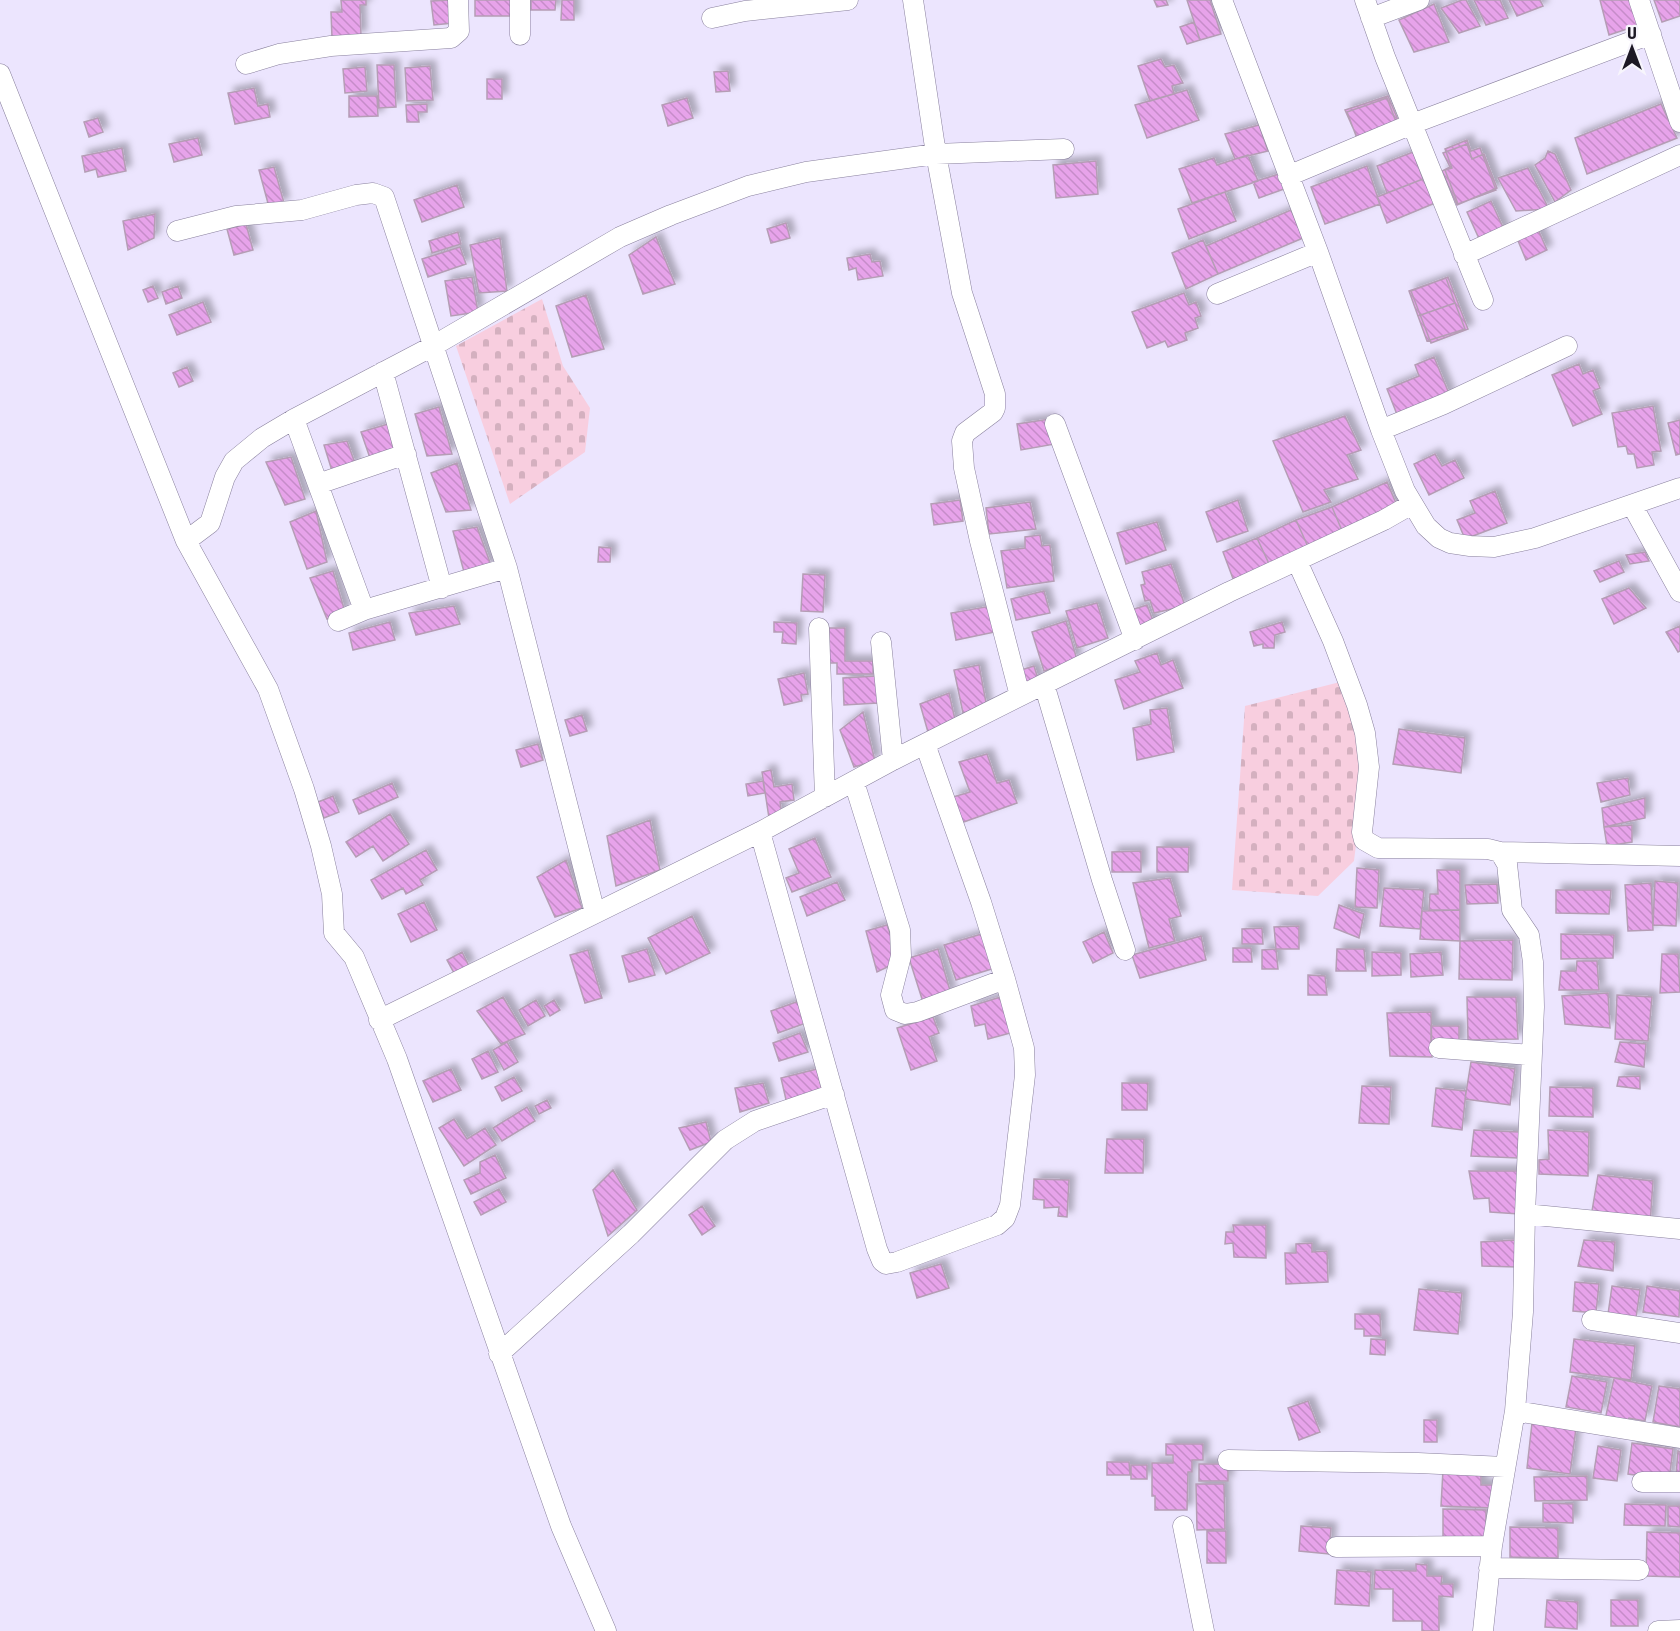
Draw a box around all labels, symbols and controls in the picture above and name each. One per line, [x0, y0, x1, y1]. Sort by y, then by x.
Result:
north arrow [1602, 18, 1662, 78]
text: U [1627, 24, 1637, 42]

